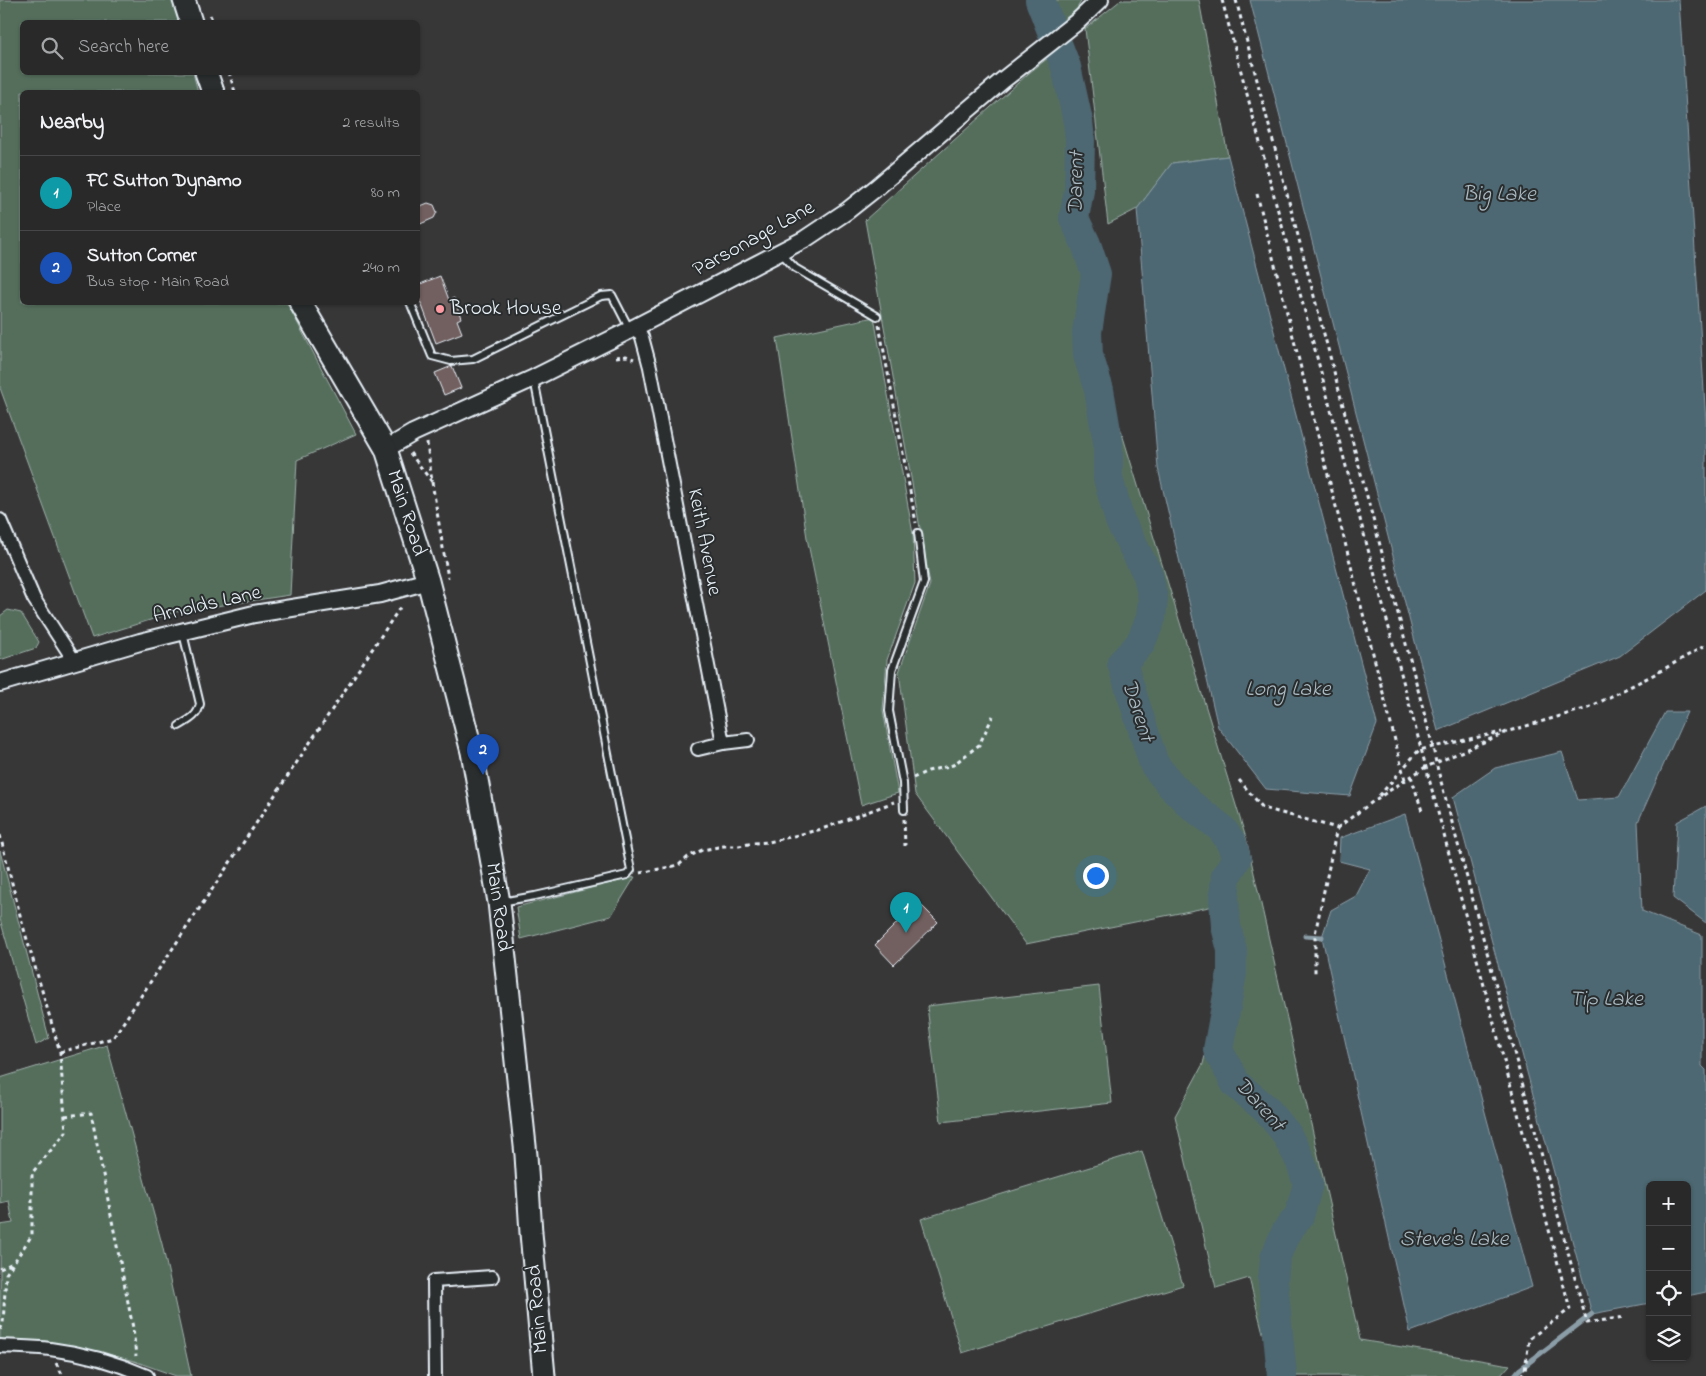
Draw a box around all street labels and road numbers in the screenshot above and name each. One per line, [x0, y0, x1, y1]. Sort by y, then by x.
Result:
street label: Parsonage Lane [688, 193, 822, 287]
street label: Main Road [378, 466, 434, 560]
street label: Keith Avenue [679, 486, 729, 599]
street label: Arnolds Lane [150, 578, 265, 632]
street label: Main Road [477, 861, 519, 953]
street label: Main Road [519, 1263, 557, 1355]

